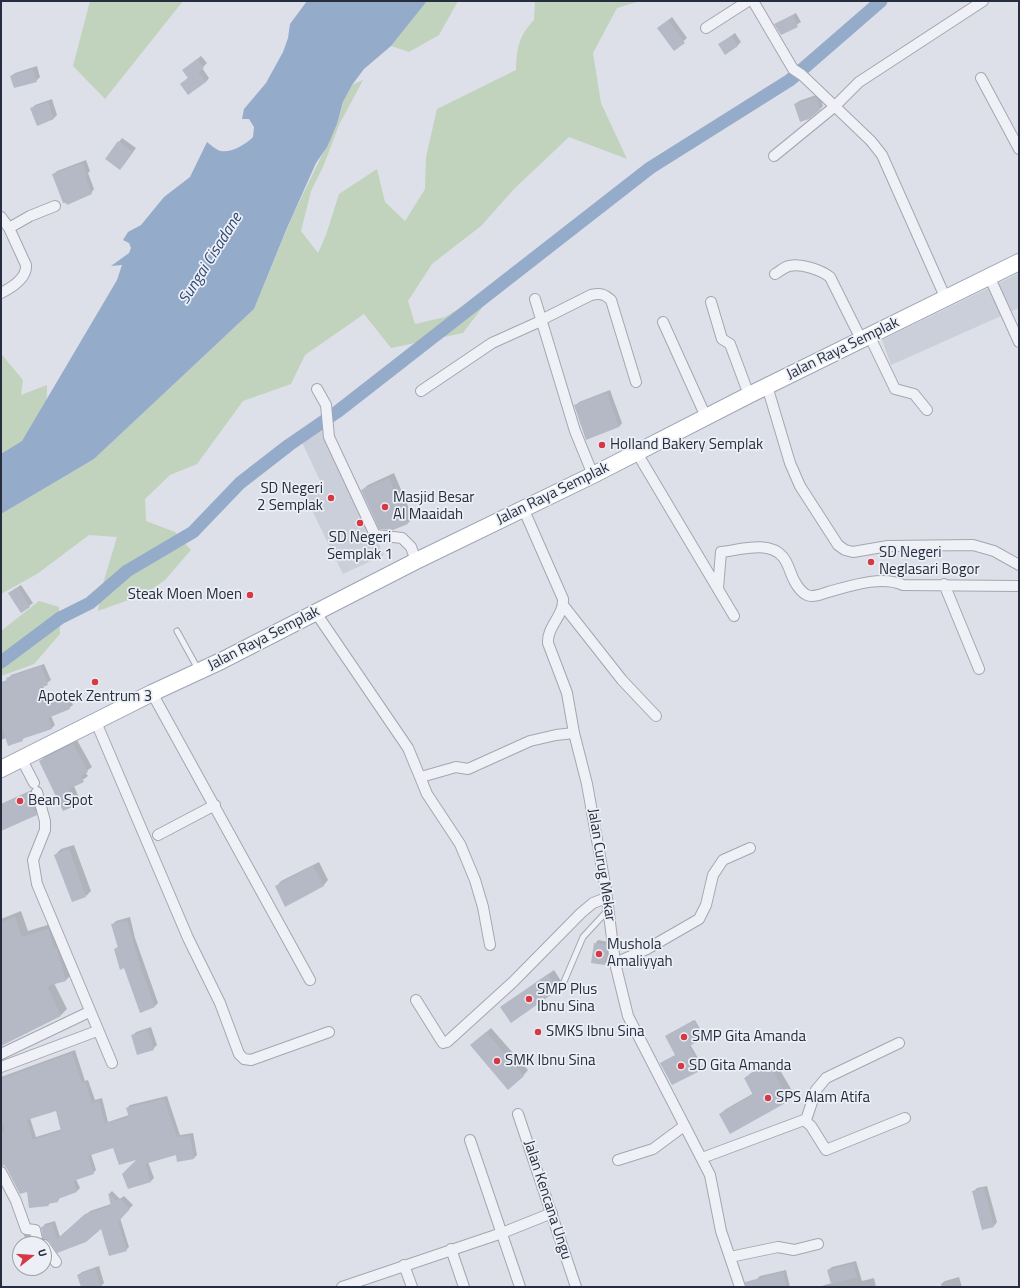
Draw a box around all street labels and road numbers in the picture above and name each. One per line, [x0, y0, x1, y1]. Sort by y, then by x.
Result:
street label: Jalan Raya Semplak [784, 314, 902, 384]
street label: Jalan Raya Semplak [494, 459, 612, 529]
street label: Jalan Raya Semplak [205, 603, 323, 675]
street label: Jalan Curug Mekar [583, 807, 619, 923]
street label: Jalan Kencana Ungu [519, 1138, 575, 1262]

